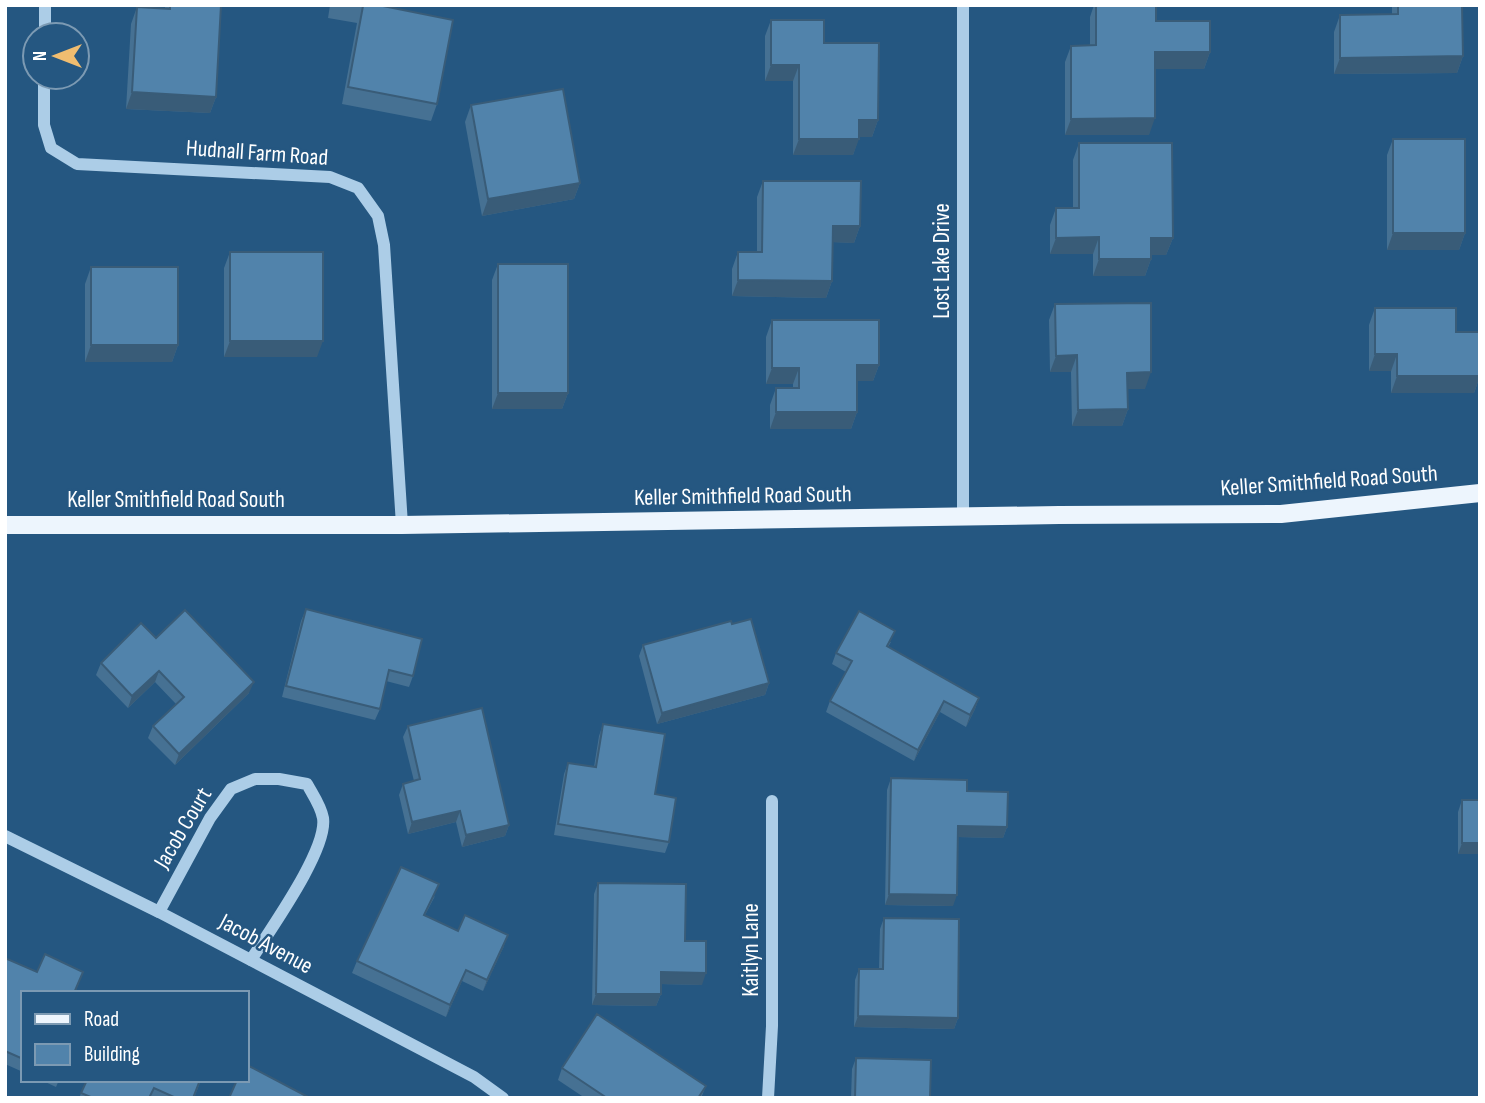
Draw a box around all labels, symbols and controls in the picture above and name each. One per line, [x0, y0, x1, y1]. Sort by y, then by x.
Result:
north arrow [21, 21, 91, 91]
text: N [29, 51, 52, 61]
street label: Hudnall Farm Road [185, 134, 329, 172]
street label: Lost Lake Drive [928, 203, 956, 319]
street label: Keller Smithfield Road South [1219, 459, 1439, 503]
street label: Keller Smithfield Road South [634, 480, 852, 512]
street label: Keller Smithfield Road South [67, 486, 285, 514]
street label: Jacob Court [147, 782, 218, 874]
street label: Kaitlyn Lane [737, 903, 765, 997]
street label: Jacob Avenue [214, 907, 317, 980]
legend [21, 991, 248, 1082]
text: Road [84, 1007, 119, 1032]
text: Building [84, 1042, 140, 1067]

